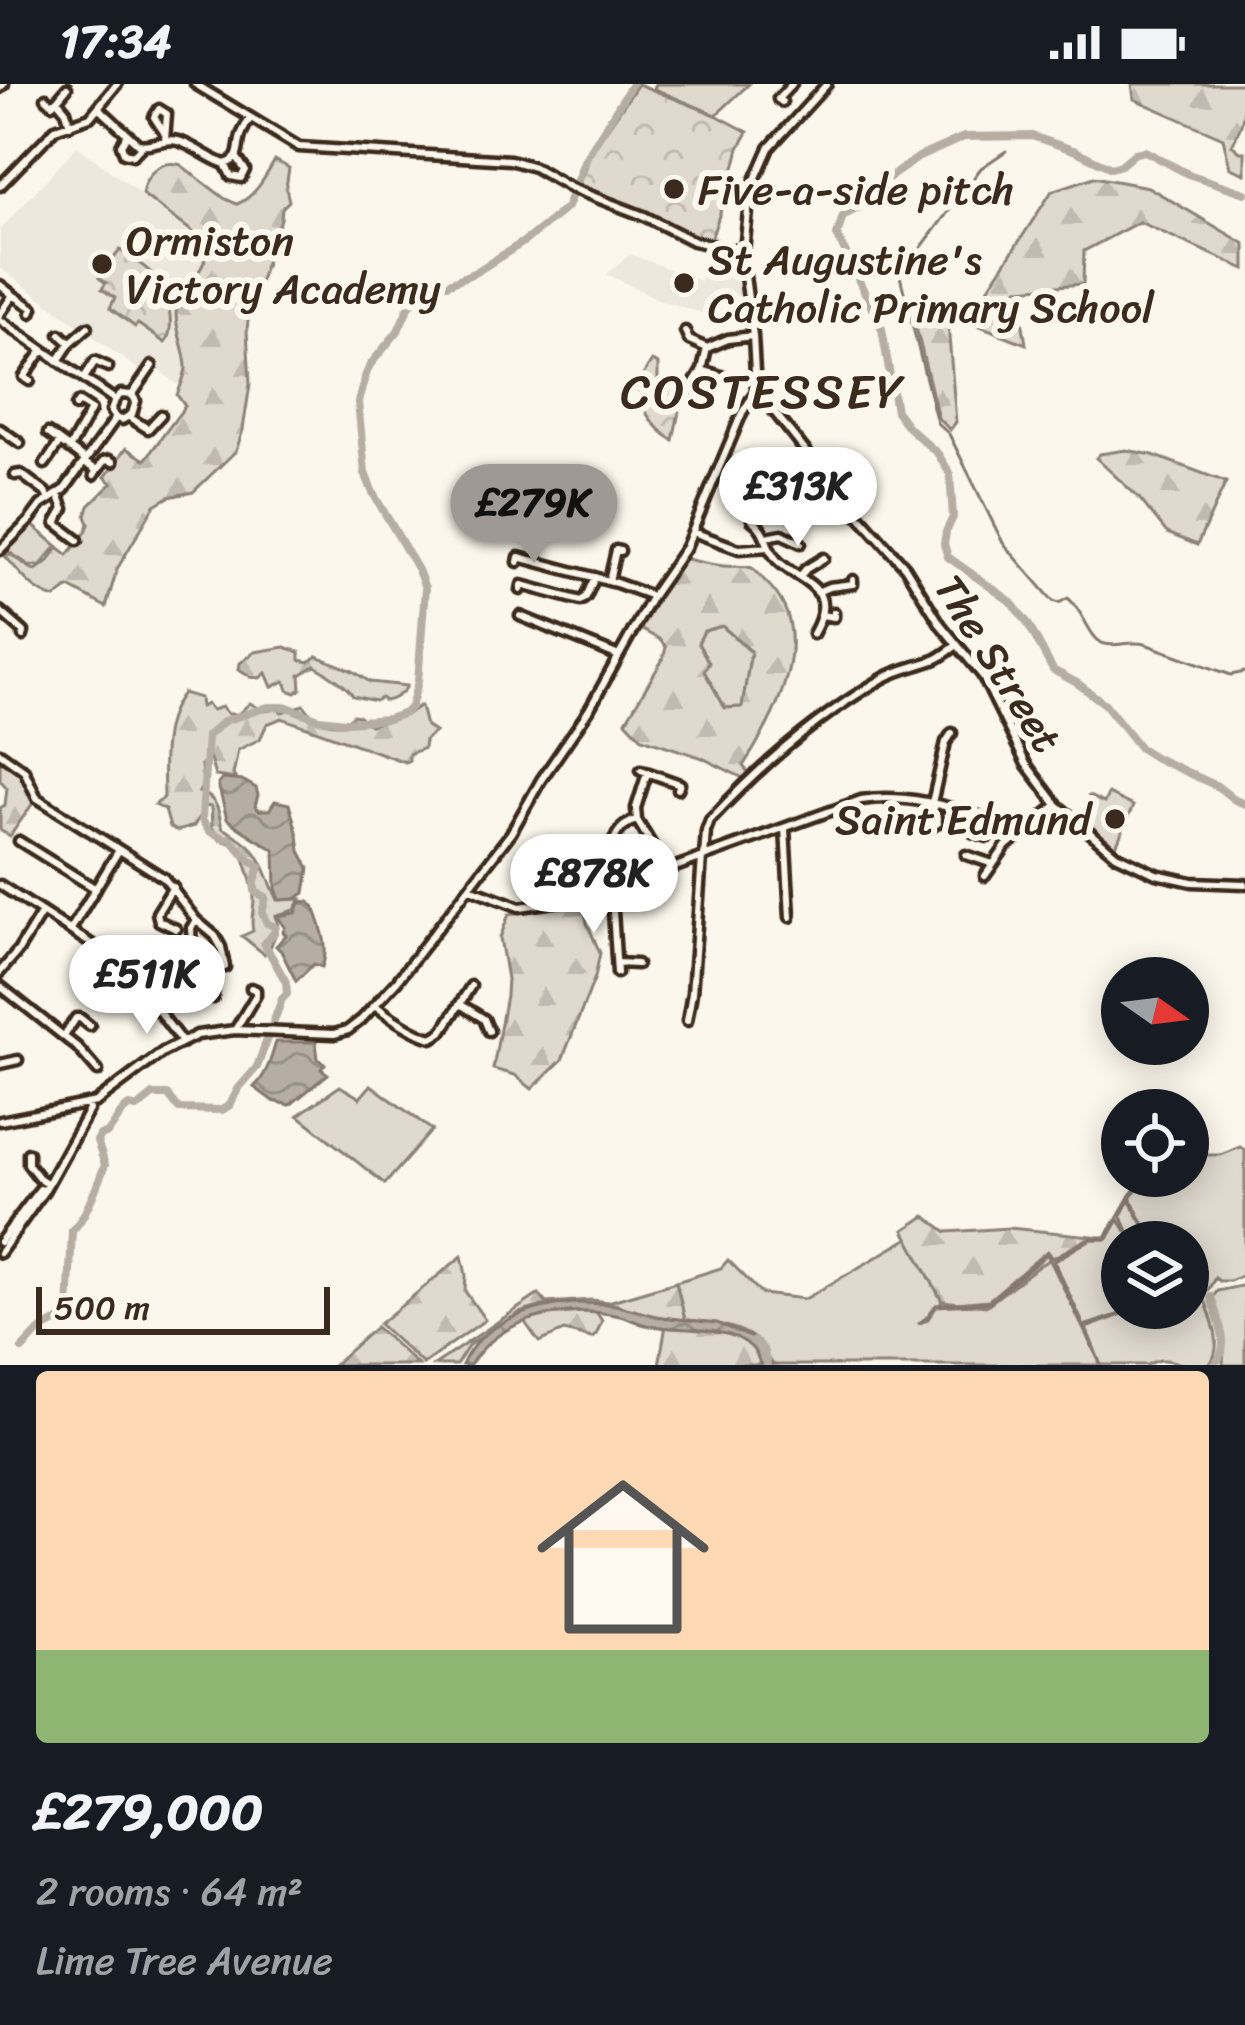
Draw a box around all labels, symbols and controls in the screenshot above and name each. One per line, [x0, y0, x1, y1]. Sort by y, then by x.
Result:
text: 17:34 [60, 2, 171, 82]
place label: Five-a-side pitch [698, 153, 1014, 227]
marker: Five-a-side pitch [661, 176, 687, 202]
place label: Ormiston Victory Academy [126, 204, 441, 326]
place label: St Augustine's Catholic Primary School [708, 223, 1155, 345]
marker: Ormiston Victory Academy [89, 251, 115, 277]
marker: St Augustine's Catholic Primary School [671, 270, 697, 296]
district label: COSTESSEY [620, 349, 906, 434]
pin: £313K [714, 447, 882, 549]
text: £313K [746, 451, 850, 520]
pin: £279K [450, 464, 618, 566]
text: £279K [477, 468, 591, 537]
street label: The Street [914, 559, 1083, 768]
place label: Saint Edmund [835, 783, 1094, 857]
marker: Saint Edmund [1102, 806, 1128, 832]
pin: £878K [510, 834, 678, 936]
text: £878K [537, 838, 651, 907]
pin: £511K [63, 935, 231, 1037]
text: £511K [96, 939, 198, 1008]
north arrow [1101, 957, 1209, 1065]
map controls [1101, 957, 1209, 1329]
button: locate [1101, 1089, 1209, 1197]
button: layers [1101, 1221, 1209, 1329]
text: 500 m [54, 1279, 150, 1337]
scale bar [36, 1281, 330, 1334]
icon: home [515, 1449, 731, 1665]
text: £279,000 [36, 1767, 263, 1857]
text: 2 rooms · 64 m² [36, 1857, 303, 1926]
text: Lime Tree Avenue [36, 1926, 333, 1995]

